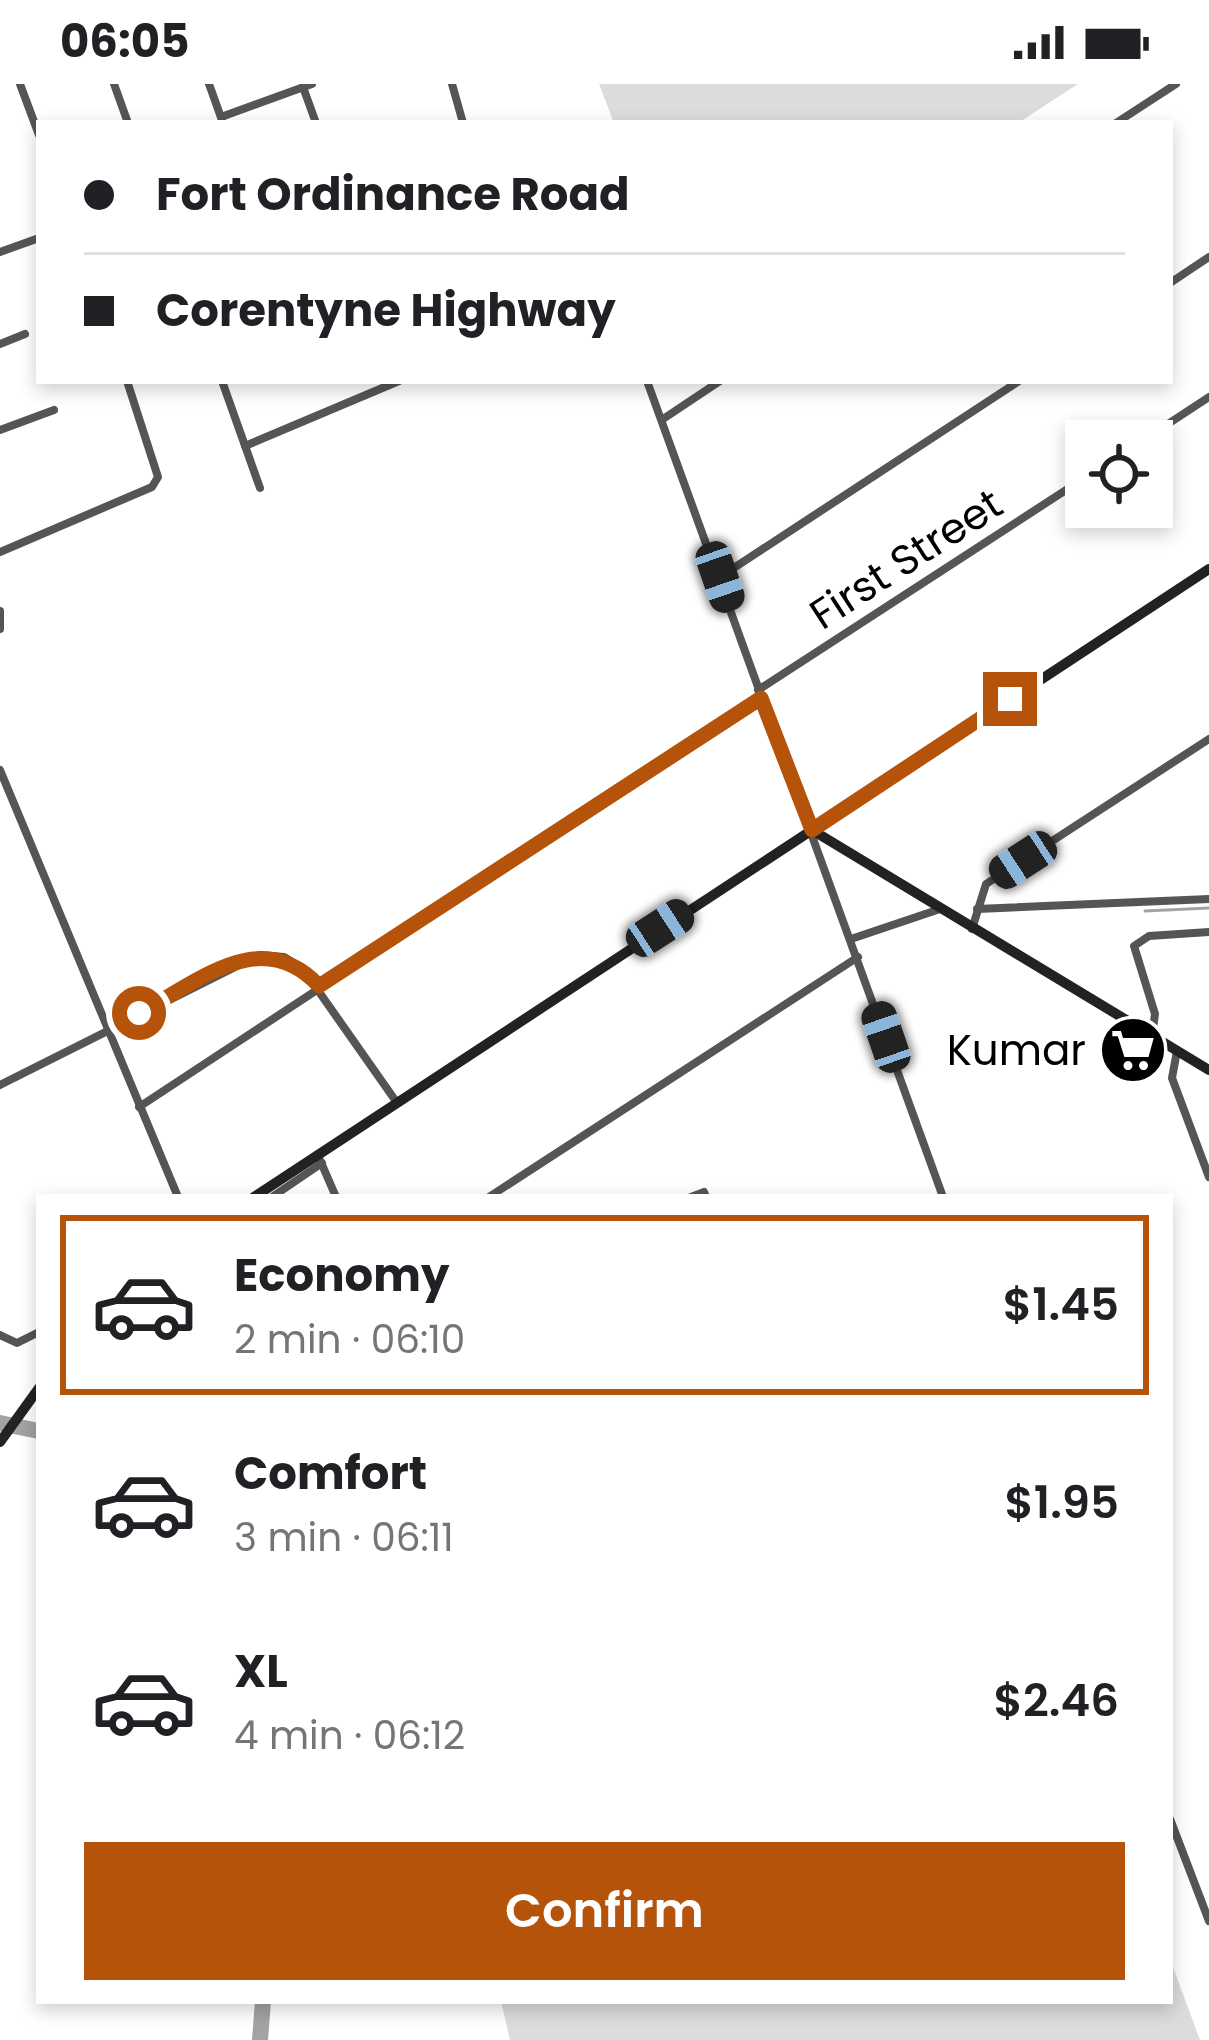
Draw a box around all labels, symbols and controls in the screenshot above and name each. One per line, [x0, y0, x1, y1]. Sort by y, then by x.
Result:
text: 06:05 [60, 10, 189, 73]
text: Fort Ordinance Road [156, 163, 630, 226]
text: Corentyne Highway [156, 279, 616, 342]
map controls [1065, 420, 1173, 528]
button: locate [1065, 420, 1173, 528]
street label: First Street [798, 475, 1014, 643]
car [691, 537, 749, 617]
route end [983, 672, 1037, 726]
car [983, 825, 1063, 895]
car [620, 893, 700, 963]
route start [112, 986, 166, 1040]
car [857, 997, 915, 1077]
supermarket icon: Kumar [1098, 1015, 1168, 1085]
place label: Kumar [947, 1021, 1086, 1080]
text: Economy [234, 1244, 449, 1307]
icon: car [90, 1251, 198, 1359]
text: $1.45 [1003, 1273, 1119, 1336]
text: 2 min · 06:10 [234, 1312, 465, 1367]
text: Comfort [234, 1442, 427, 1505]
icon: car [90, 1449, 198, 1557]
text: $1.95 [1004, 1471, 1119, 1534]
text: 3 min · 06:11 [234, 1510, 454, 1565]
text: XL [234, 1640, 288, 1703]
icon: car [90, 1647, 198, 1755]
text: $2.46 [993, 1669, 1119, 1732]
text: 4 min · 06:12 [234, 1708, 465, 1763]
button: Confirm [84, 1842, 1125, 1980]

